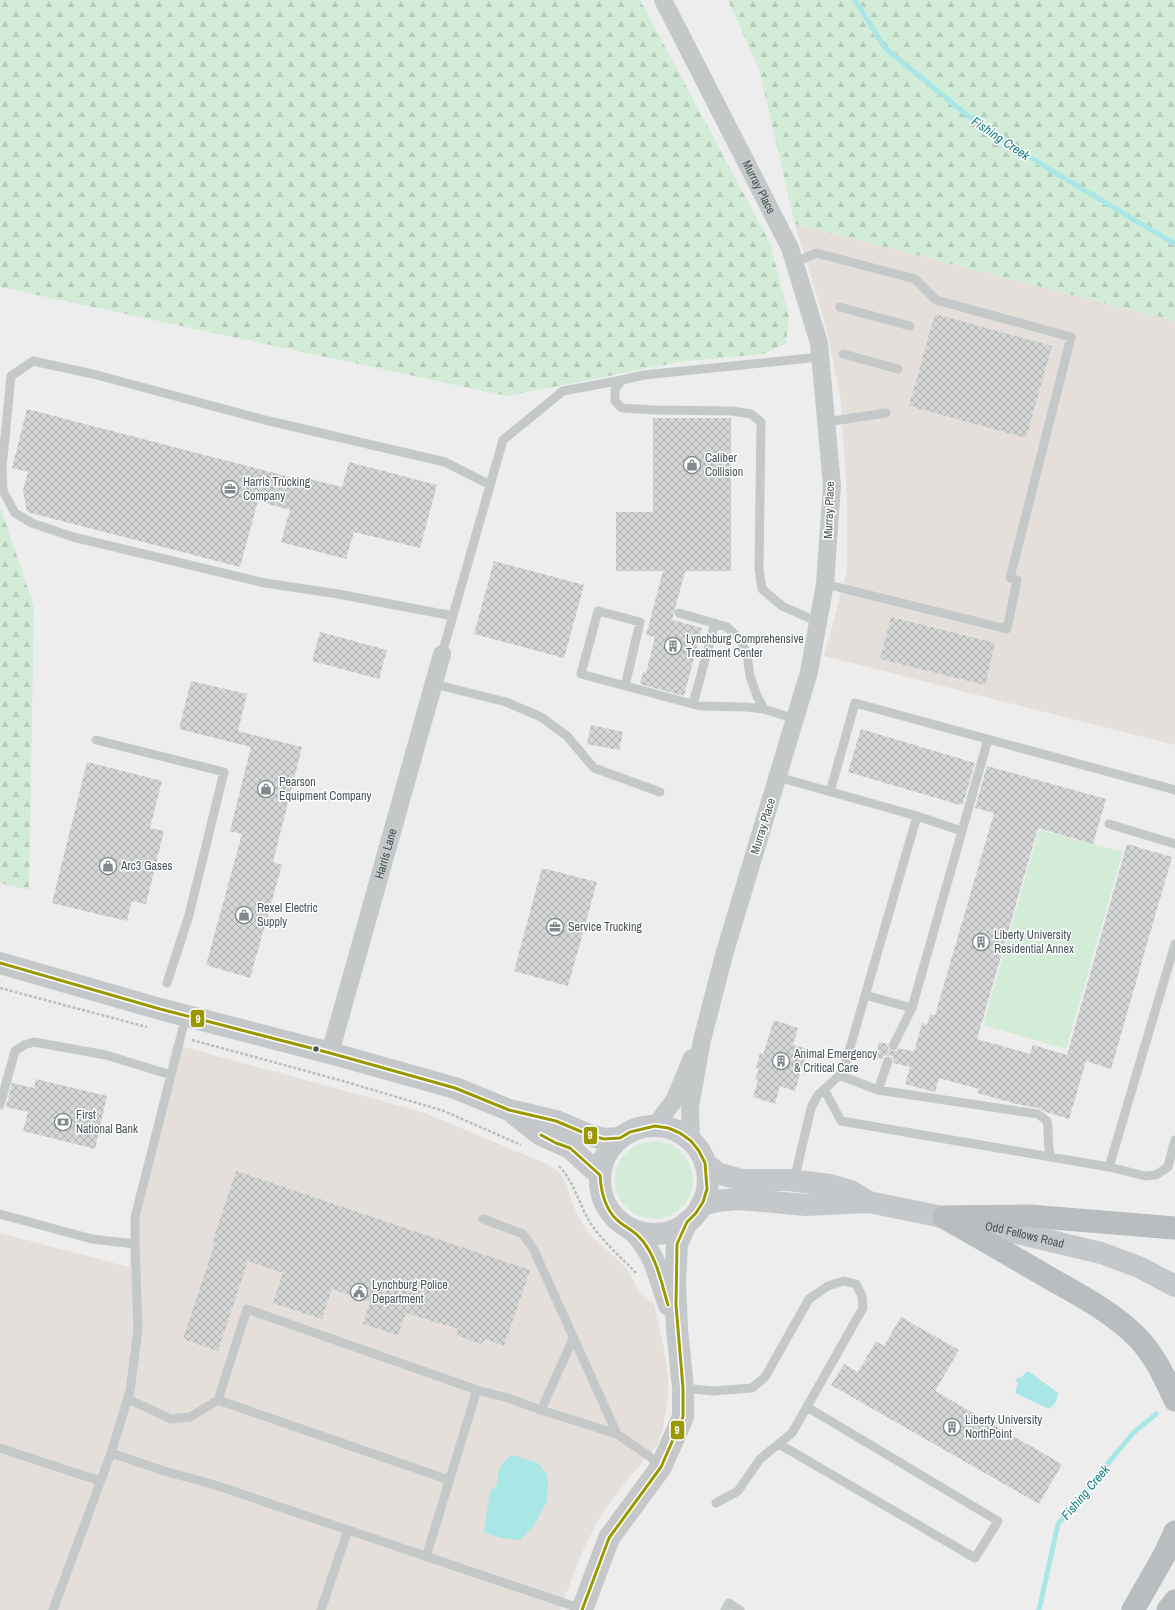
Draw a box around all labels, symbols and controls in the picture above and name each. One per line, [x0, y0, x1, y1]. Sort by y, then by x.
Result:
water label: Fishing Creek [968, 113, 1034, 165]
street label: Murray Place [738, 157, 779, 216]
place label: Caliber Collision [705, 450, 743, 480]
shop icon: Caliber Collision [682, 455, 702, 475]
place label: Harris Trucking Company [243, 474, 311, 504]
office icon: Harris Trucking Company [220, 479, 240, 499]
street label: Murray Place [820, 481, 838, 539]
place label: Lynchburg Comprehensive Treatment Center [686, 631, 804, 661]
building icon: Lynchburg Comprehensive Treatment Center [663, 636, 683, 656]
place label: Pearson Equipment Company [279, 774, 372, 804]
shop icon: Pearson Equipment Company [256, 779, 276, 799]
street label: Murray Place [747, 796, 779, 856]
street label: Harris Lane [371, 827, 401, 881]
shop icon: Arc3 Gases [98, 856, 118, 876]
place label: Arc3 Gases [120, 858, 172, 874]
place label: Rexel Electric Supply [257, 900, 318, 930]
shop icon: Rexel Electric Supply [234, 905, 254, 925]
office icon: Service Trucking [545, 917, 565, 937]
place label: Service Trucking [568, 919, 642, 935]
place label: Liberty University Residential Annex [994, 927, 1074, 957]
building icon: Liberty University Residential Annex [971, 932, 991, 952]
line badge: 9 [190, 1009, 205, 1028]
text: 9 [195, 1012, 201, 1026]
unlabelled marker [311, 1044, 321, 1054]
place label: Animal Emergency & Critical Care [793, 1046, 877, 1076]
building icon: Animal Emergency & Critical Care [771, 1051, 791, 1071]
place label: First National Bank [76, 1107, 138, 1137]
bank icon: First National Bank [53, 1112, 73, 1132]
line badge: 9 [583, 1126, 598, 1145]
text: 9 [587, 1128, 593, 1142]
street label: Odd Fellows Road [984, 1218, 1066, 1252]
place label: Lynchburg Police Department [372, 1277, 448, 1307]
public building icon: Lynchburg Police Department [349, 1282, 369, 1302]
place label: Liberty University NorthPoint [965, 1412, 1042, 1442]
building icon: Liberty University NorthPoint [942, 1417, 962, 1437]
line badge: 9 [670, 1420, 685, 1440]
text: 9 [674, 1423, 680, 1437]
water label: Fishing Creek [1057, 1461, 1114, 1523]

